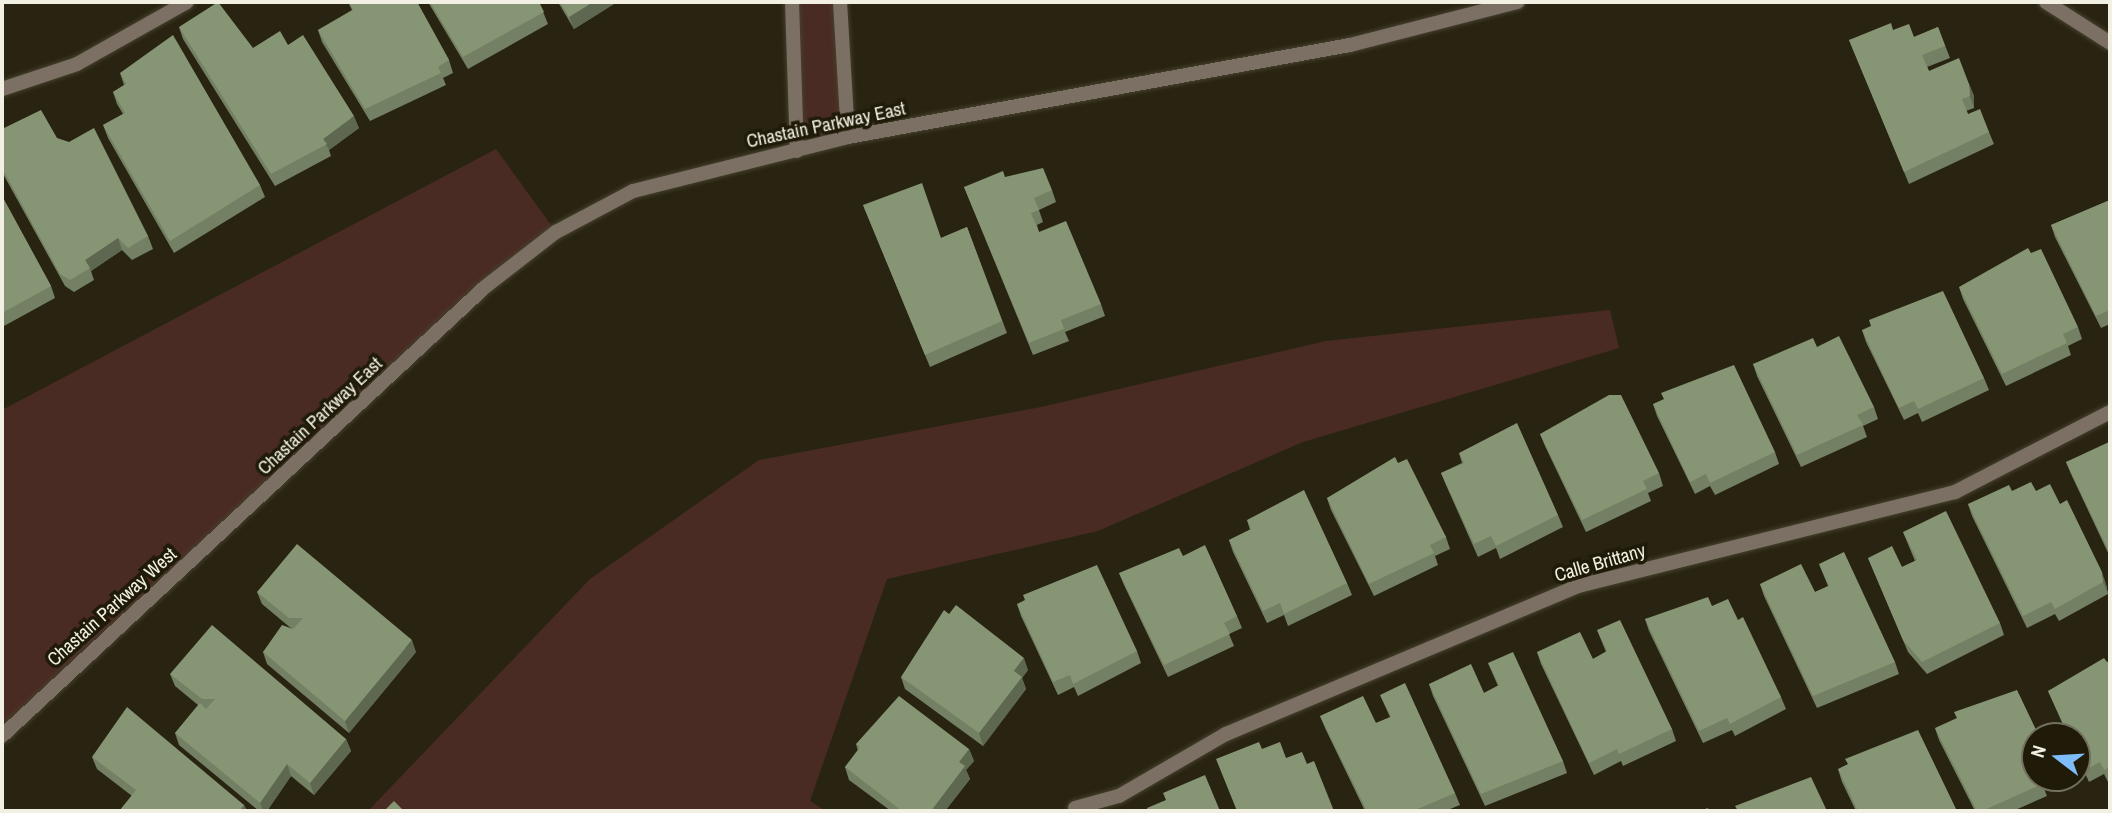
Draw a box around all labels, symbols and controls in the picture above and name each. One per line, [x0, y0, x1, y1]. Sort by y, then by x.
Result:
street label: Chastain Parkway East [744, 97, 908, 153]
street label: Chastain Parkway East [253, 352, 387, 480]
street label: Calle Brittany [1552, 539, 1648, 587]
street label: Chastain Parkway West [43, 543, 181, 671]
north arrow [2021, 722, 2091, 792]
text: N [2024, 742, 2052, 761]

